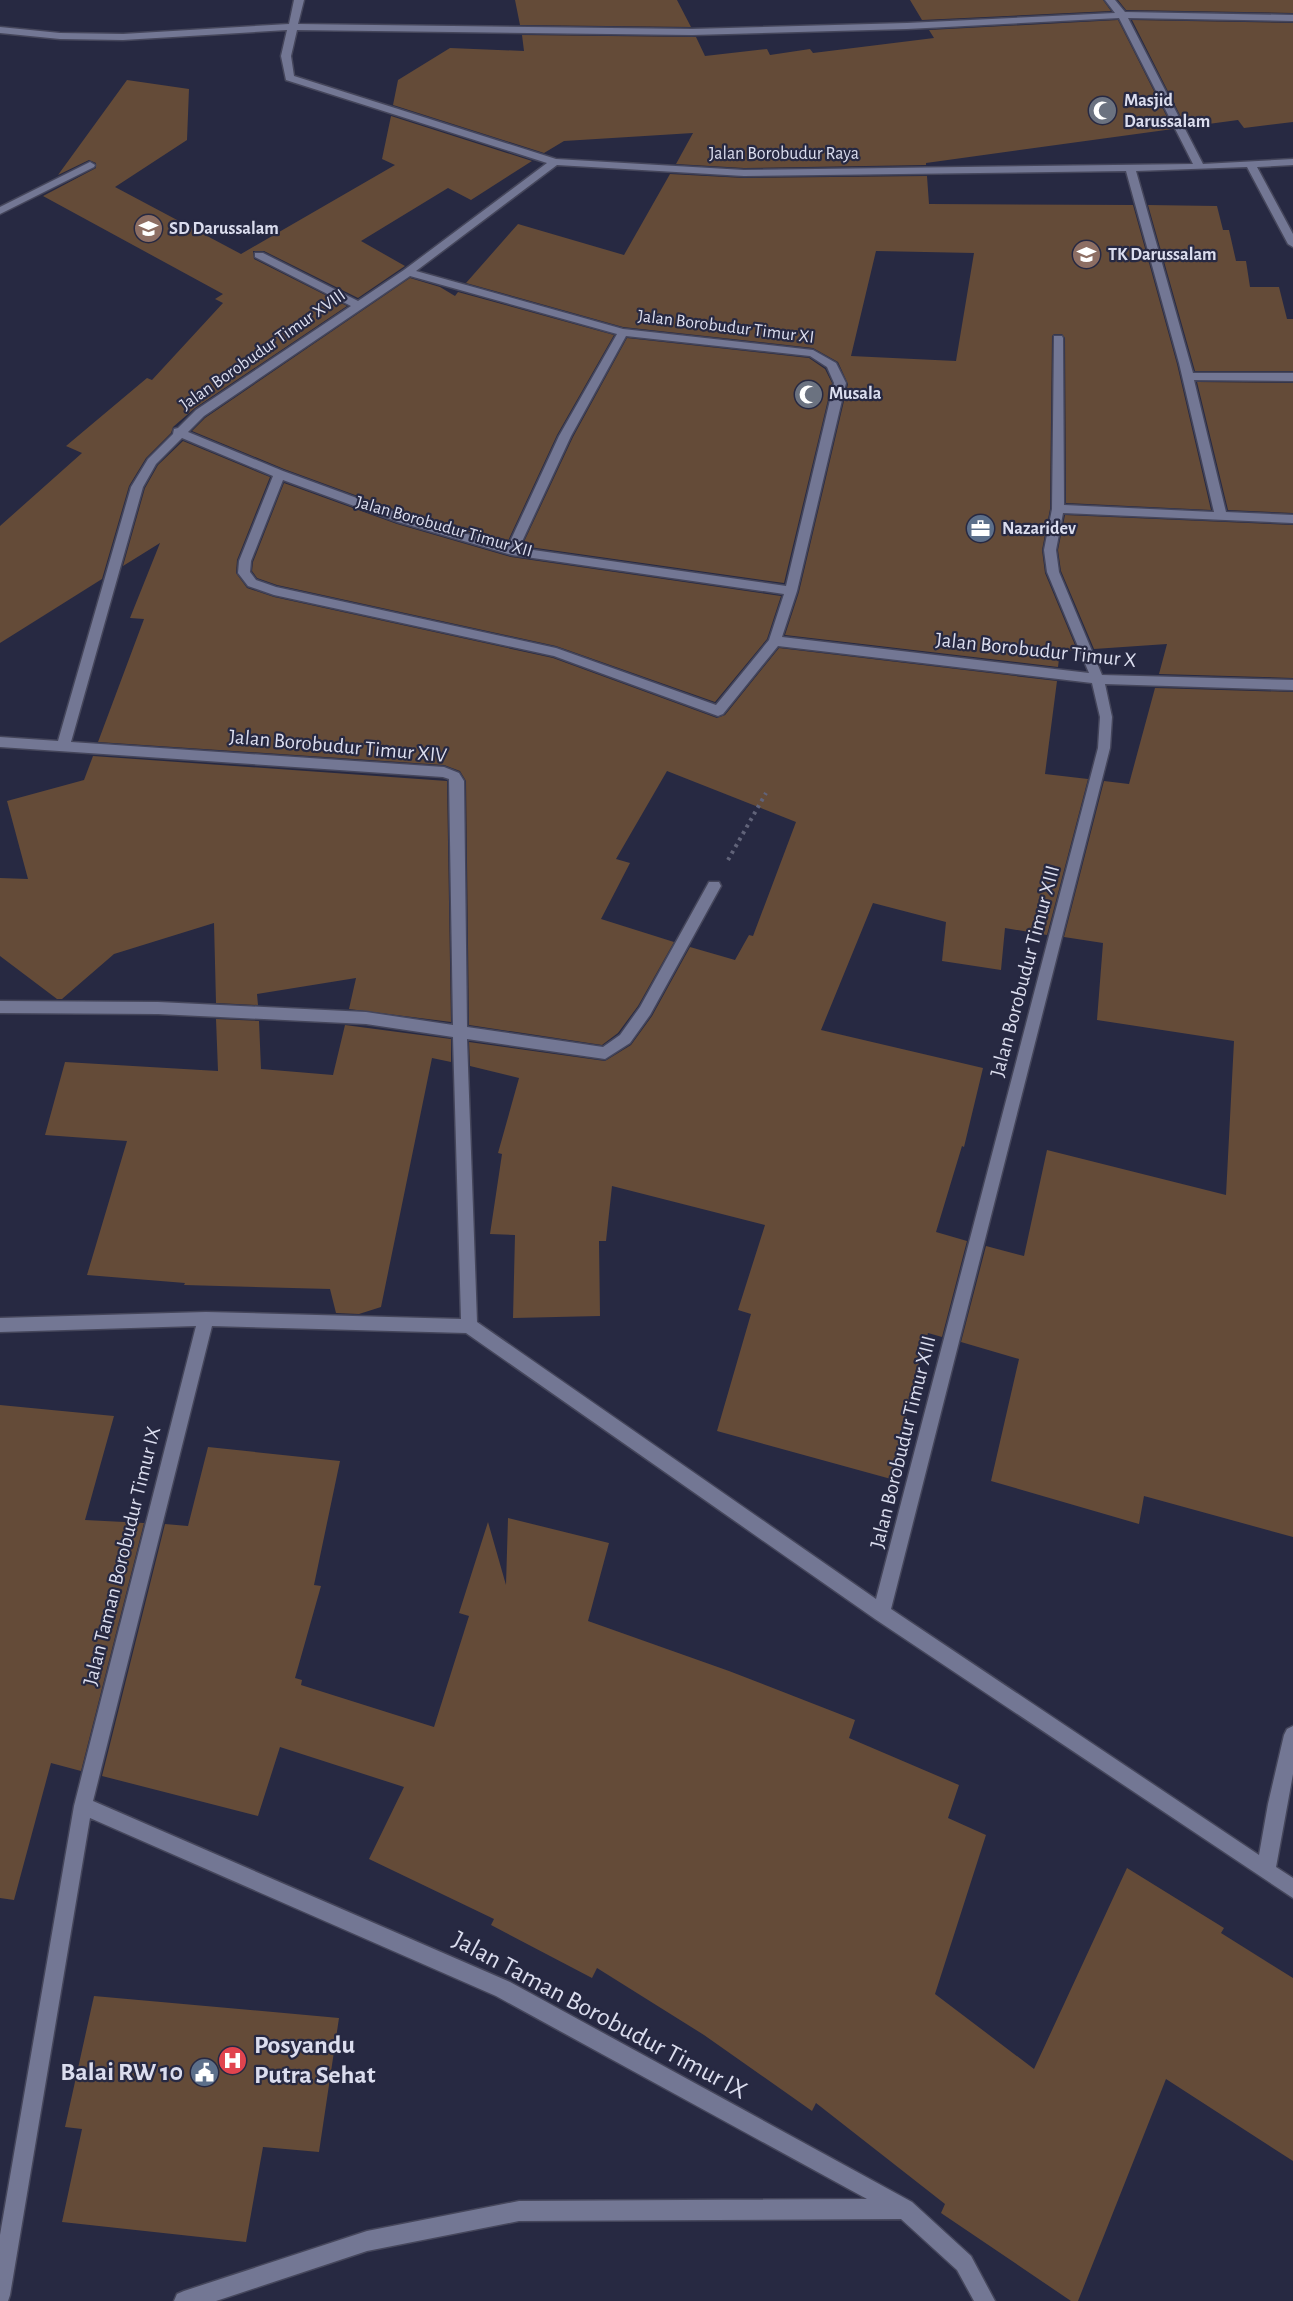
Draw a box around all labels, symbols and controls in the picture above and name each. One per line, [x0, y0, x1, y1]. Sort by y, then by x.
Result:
place label: Masjid Darussalam [1124, 92, 1210, 131]
mosque icon: Masjid Darussalam [1087, 95, 1119, 127]
street label: Jalan Borobudur Raya [709, 145, 859, 163]
school or university icon: SD Darussalam [132, 213, 164, 245]
place label: SD Darussalam [169, 220, 279, 238]
school or university icon: TK Darussalam [1071, 239, 1103, 271]
place label: TK Darussalam [1108, 246, 1217, 264]
street label: Jalan Borobudur Timur XVIII [177, 286, 349, 414]
street label: Jalan Borobudur Timur XI [637, 307, 815, 347]
mosque icon: Musala [792, 378, 824, 410]
place label: Musala [829, 385, 882, 403]
street label: Jalan Borobudur Timur XII [354, 493, 534, 561]
office icon: Nazaridev [965, 513, 997, 545]
place label: Nazaridev [1002, 520, 1076, 538]
street label: Jalan Borobudur Timur X [935, 629, 1137, 671]
street label: Jalan Borobudur Timur XIV [228, 726, 448, 766]
street label: Jalan Borobudur Timur XIII [987, 863, 1063, 1079]
street label: Jalan Borobudur Timur XIII [866, 1334, 940, 1550]
street label: Jalan Taman Borobudur Timur IX [80, 1424, 164, 1688]
street label: Jalan Taman Borobudur Timur IX [448, 1926, 752, 2104]
place label: Posyandu Putra Sehat [254, 2032, 376, 2088]
hospital icon: Posyandu Putra Sehat [217, 2044, 249, 2076]
public building icon: Balai RW 10 [188, 2056, 220, 2088]
place label: Balai RW 10 [60, 2059, 183, 2085]

